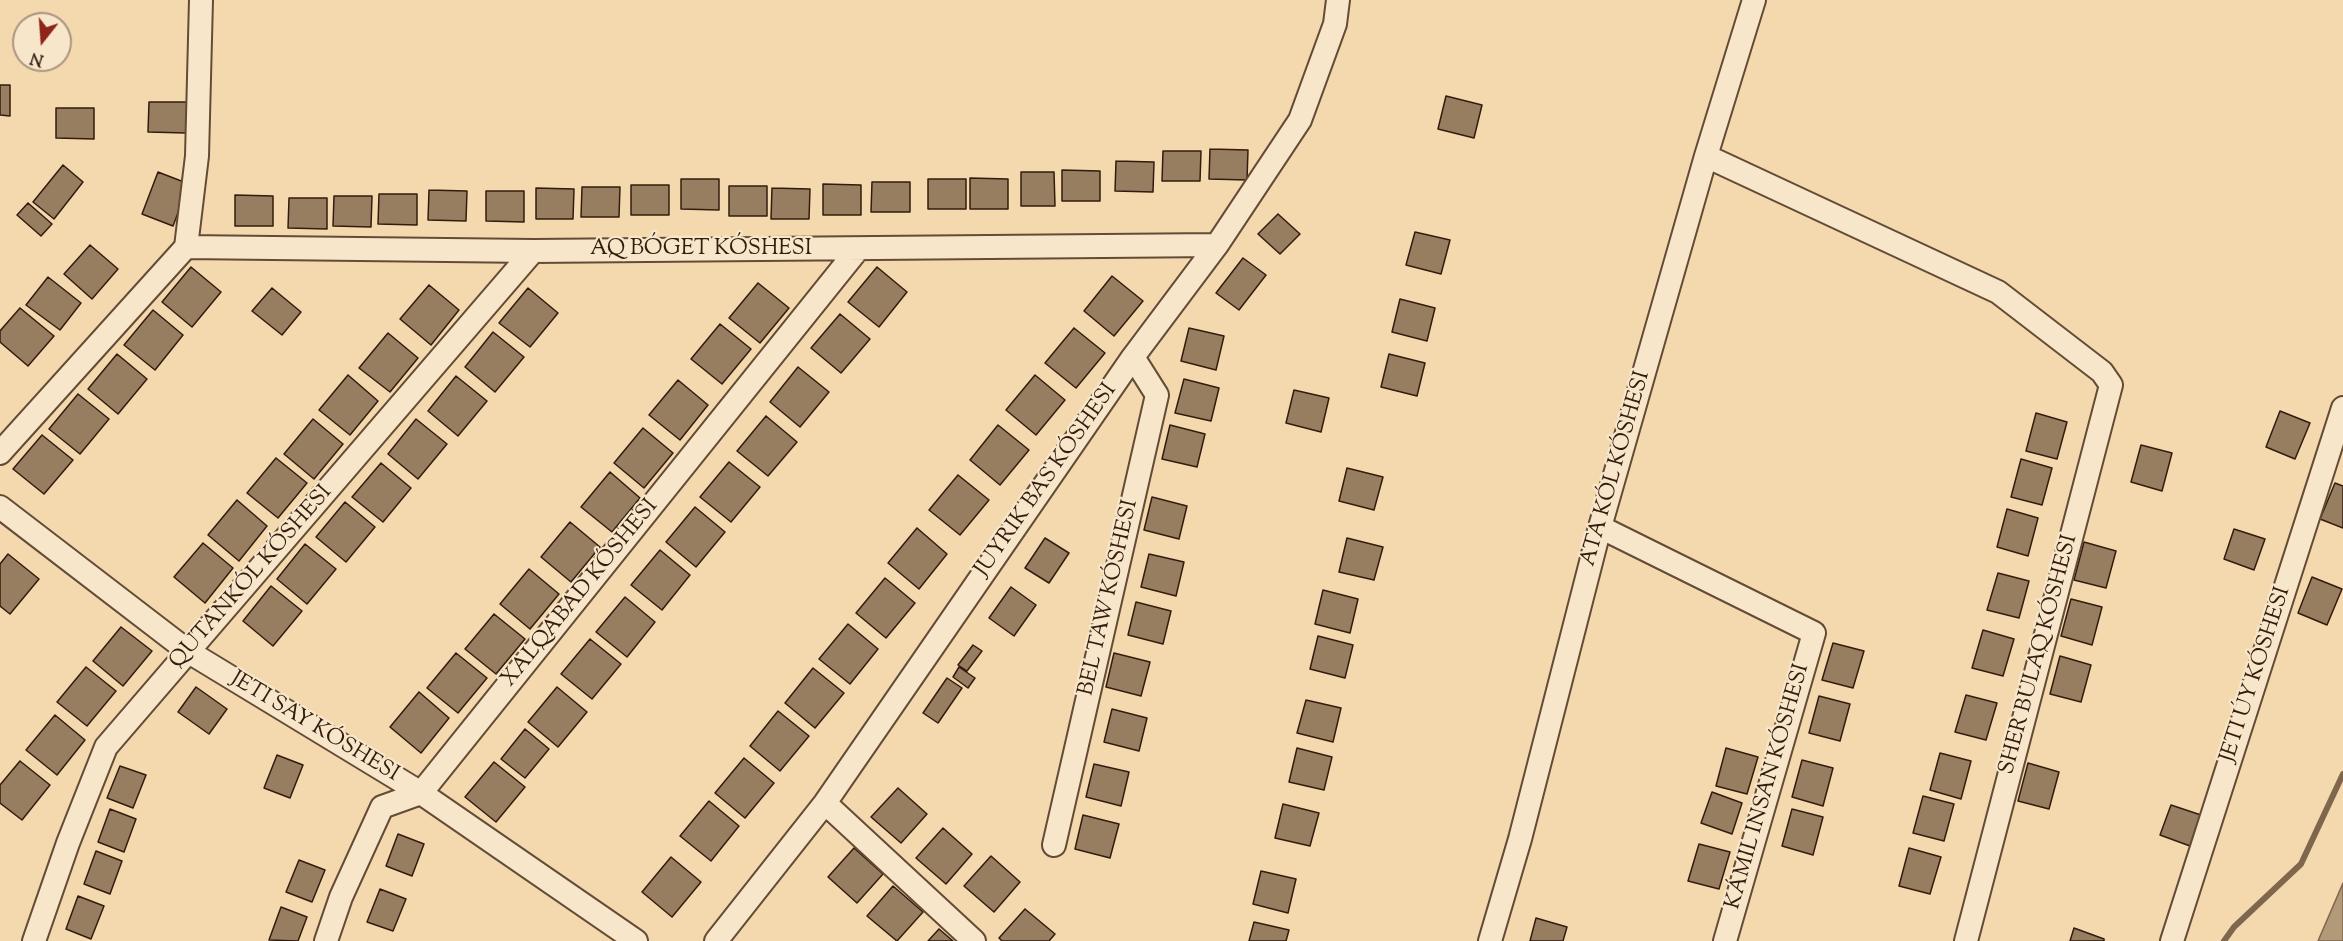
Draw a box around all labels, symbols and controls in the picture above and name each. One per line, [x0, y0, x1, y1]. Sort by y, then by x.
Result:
north arrow [12, 12, 72, 72]
text: N [28, 45, 47, 71]
street label: AQ BÓGET KÓSHESI [590, 237, 812, 263]
street label: ATA KÓL KÓSHESI [1577, 368, 1657, 570]
street label: JUYRIK BAS KÓSHESI [970, 379, 1124, 583]
street label: QUTANKÓL KÓSHESI [165, 481, 339, 675]
street label: XALQABAD KÓSHESI [497, 495, 665, 693]
street label: BEL TAW KÓSHESI [1075, 497, 1145, 699]
street label: SHER BULAQ KÓSHESI [1995, 532, 2085, 778]
street label: JETI ÚY KÓSHESI [2216, 584, 2298, 766]
street label: KÁMIL INSAN KÓSHESI [1721, 661, 1817, 913]
street label: JETI SAY KÓSHESI [225, 667, 403, 789]

